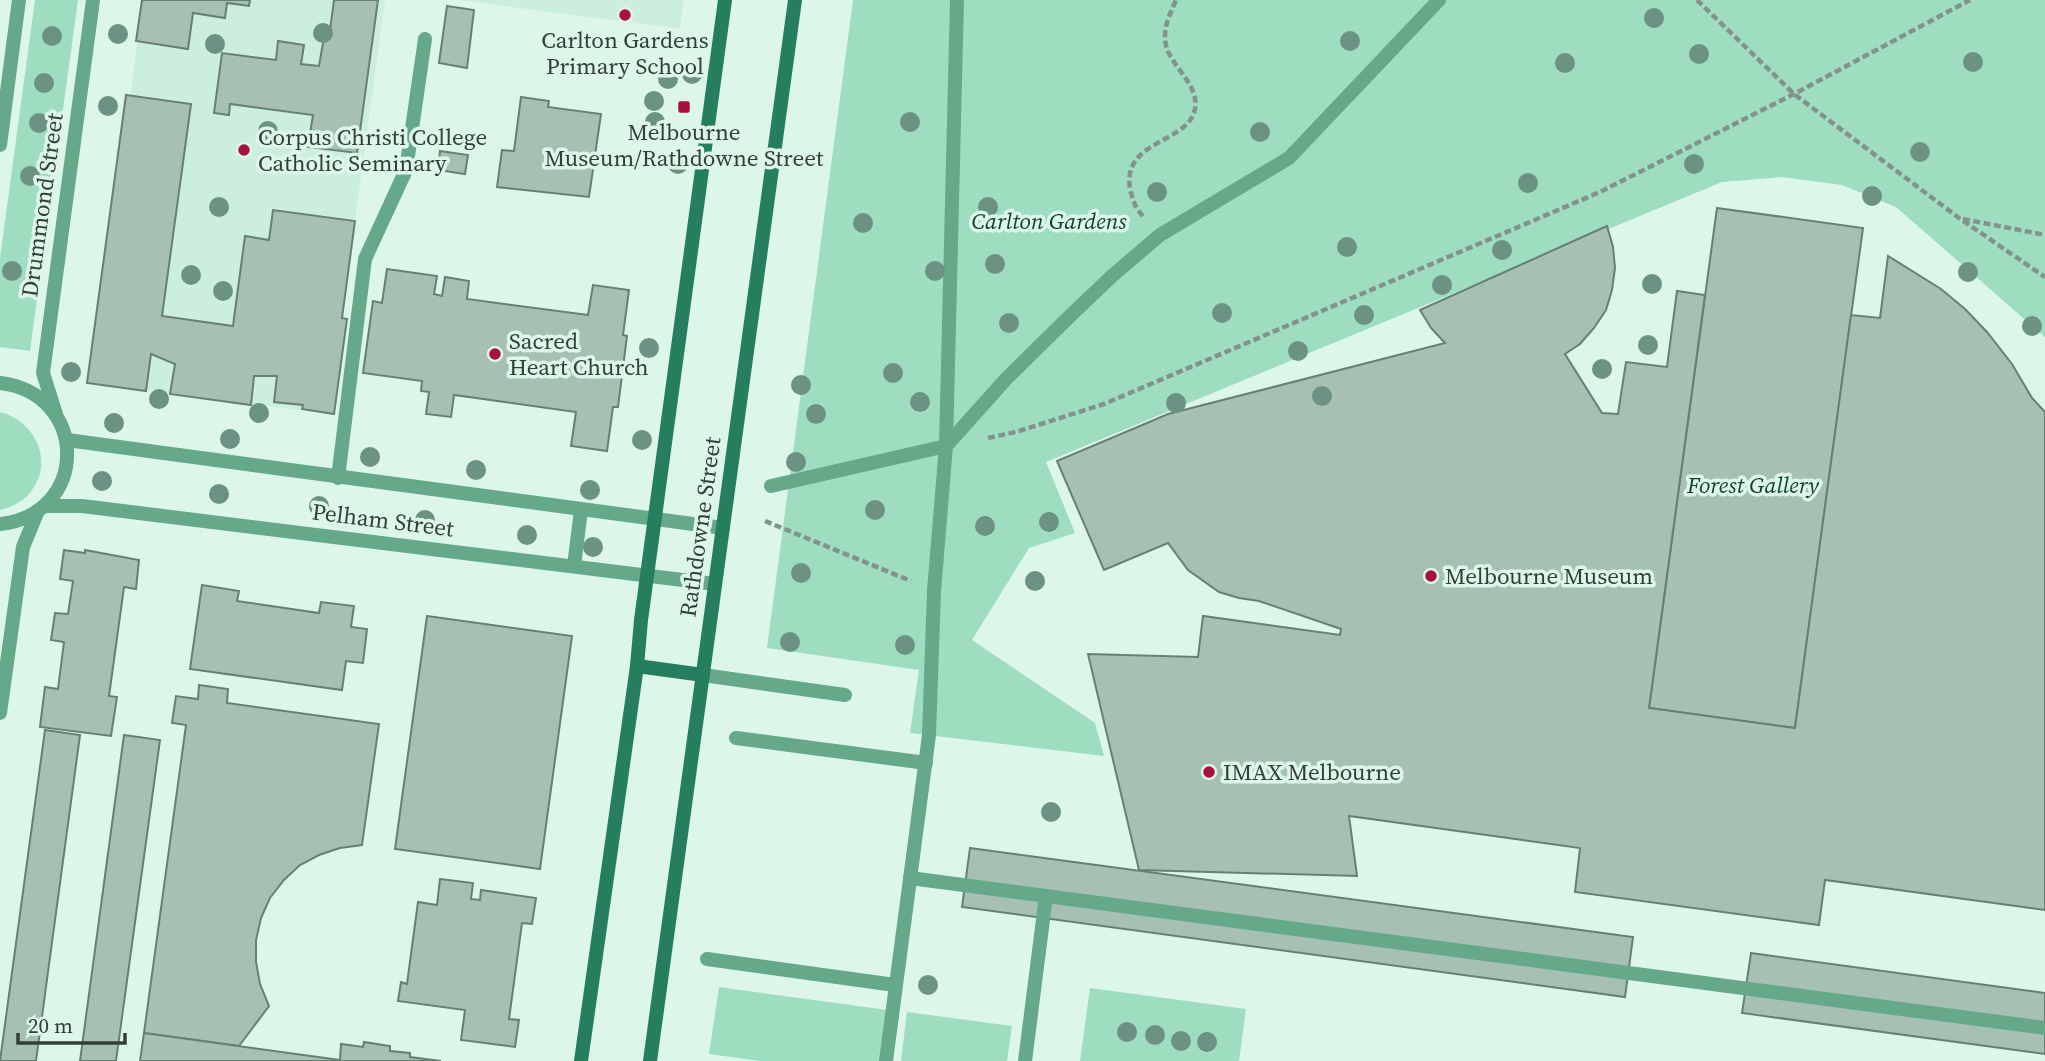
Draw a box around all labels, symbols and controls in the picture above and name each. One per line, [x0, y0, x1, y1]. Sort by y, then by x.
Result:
marker: Carlton Gardens Primary School [617, 7, 633, 23]
place label: Carlton Gardens Primary School [541, 24, 709, 82]
marker: Melbourne Museum/Rathdowne Street [676, 99, 692, 115]
street label: Drummond Street [13, 110, 71, 299]
place label: Melbourne Museum/Rathdowne Street [545, 116, 824, 174]
place label: Corpus Christi College Catholic Seminary [258, 121, 487, 179]
marker: Corpus Christi College Catholic Seminary [236, 142, 252, 158]
park label: Carlton Gardens [971, 205, 1127, 237]
place label: Sacred Heart Church [509, 325, 649, 383]
marker: Sacred Heart Church [487, 346, 503, 362]
street label: Rathdowne Street [672, 434, 729, 619]
park label: Forest Gallery [1686, 469, 1820, 501]
street label: Pelham Street [310, 495, 456, 545]
place label: Melbourne Museum [1445, 560, 1653, 592]
marker: Melbourne Museum [1423, 568, 1439, 584]
place label: IMAX Melbourne [1223, 756, 1401, 788]
marker: IMAX Melbourne [1201, 764, 1217, 780]
scale bar [18, 1002, 124, 1046]
text: 20 m [28, 1011, 73, 1040]

